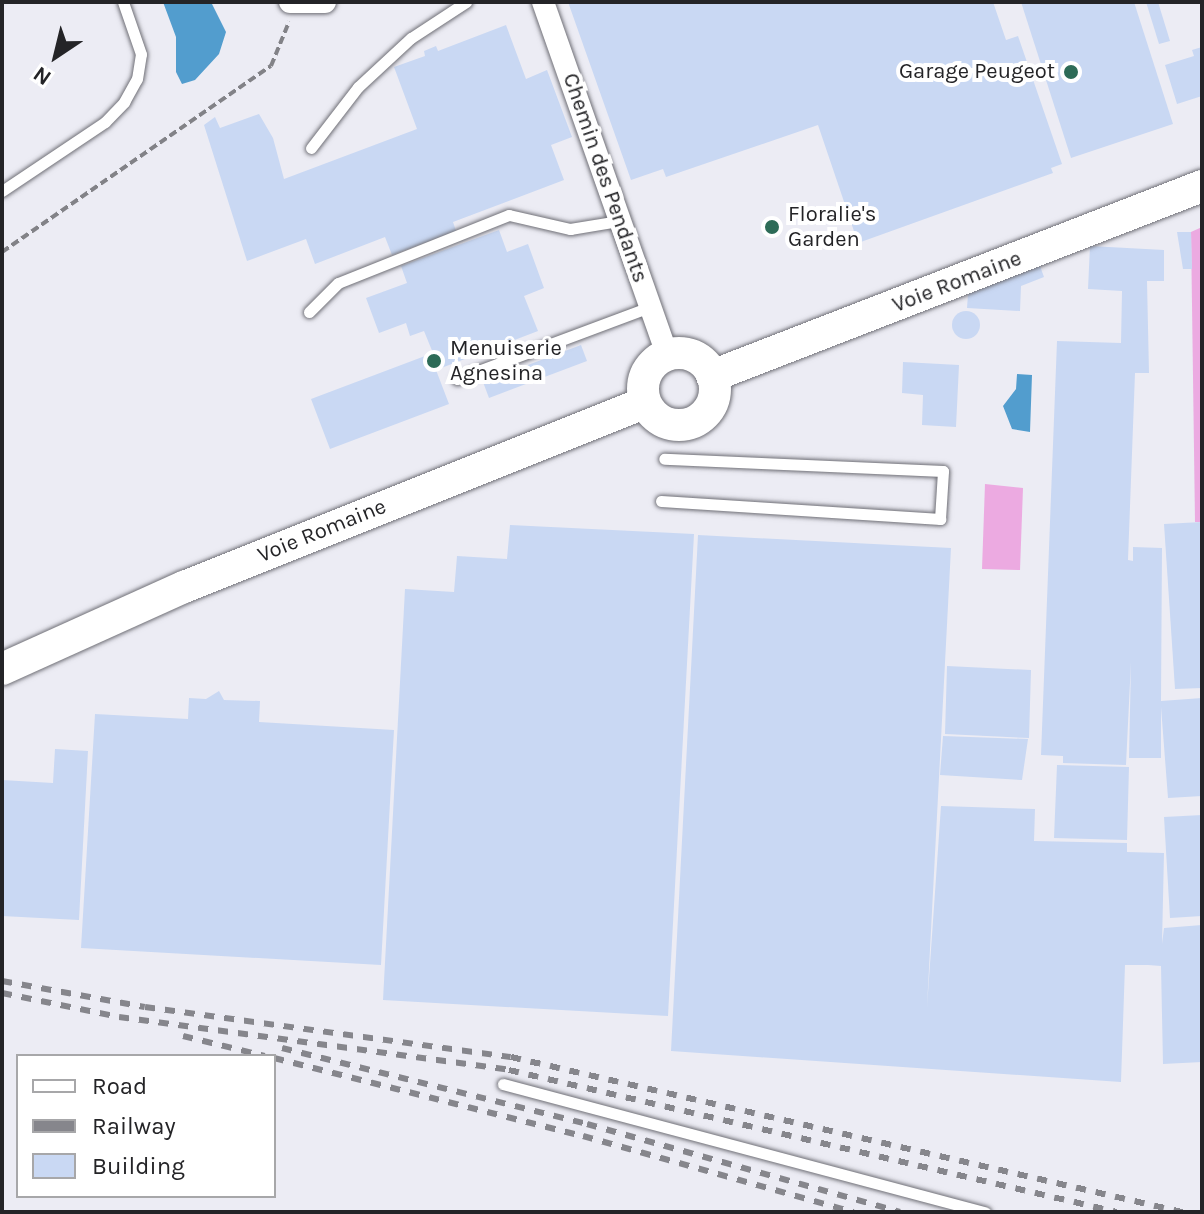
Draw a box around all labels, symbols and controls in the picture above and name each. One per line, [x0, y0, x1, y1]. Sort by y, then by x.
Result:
north arrow [16, 16, 96, 96]
place label: Garage Peugeot [899, 59, 1055, 85]
text: N [28, 60, 56, 91]
marker: Garage Peugeot [1062, 63, 1080, 81]
street label: Chemin des Pendants [557, 70, 653, 286]
place label: Floralie's Garden [788, 201, 876, 252]
marker: Floralie's Garden [763, 218, 781, 236]
street label: Voie Romaine [889, 245, 1025, 319]
place label: Menuiserie Agnesina [450, 335, 562, 386]
marker: Menuiserie Agnesina [425, 352, 443, 370]
street label: Voie Romaine [254, 493, 390, 569]
legend [16, 1054, 276, 1198]
text: Road [92, 1072, 147, 1100]
text: Railway [92, 1112, 176, 1140]
text: Building [92, 1152, 185, 1180]

